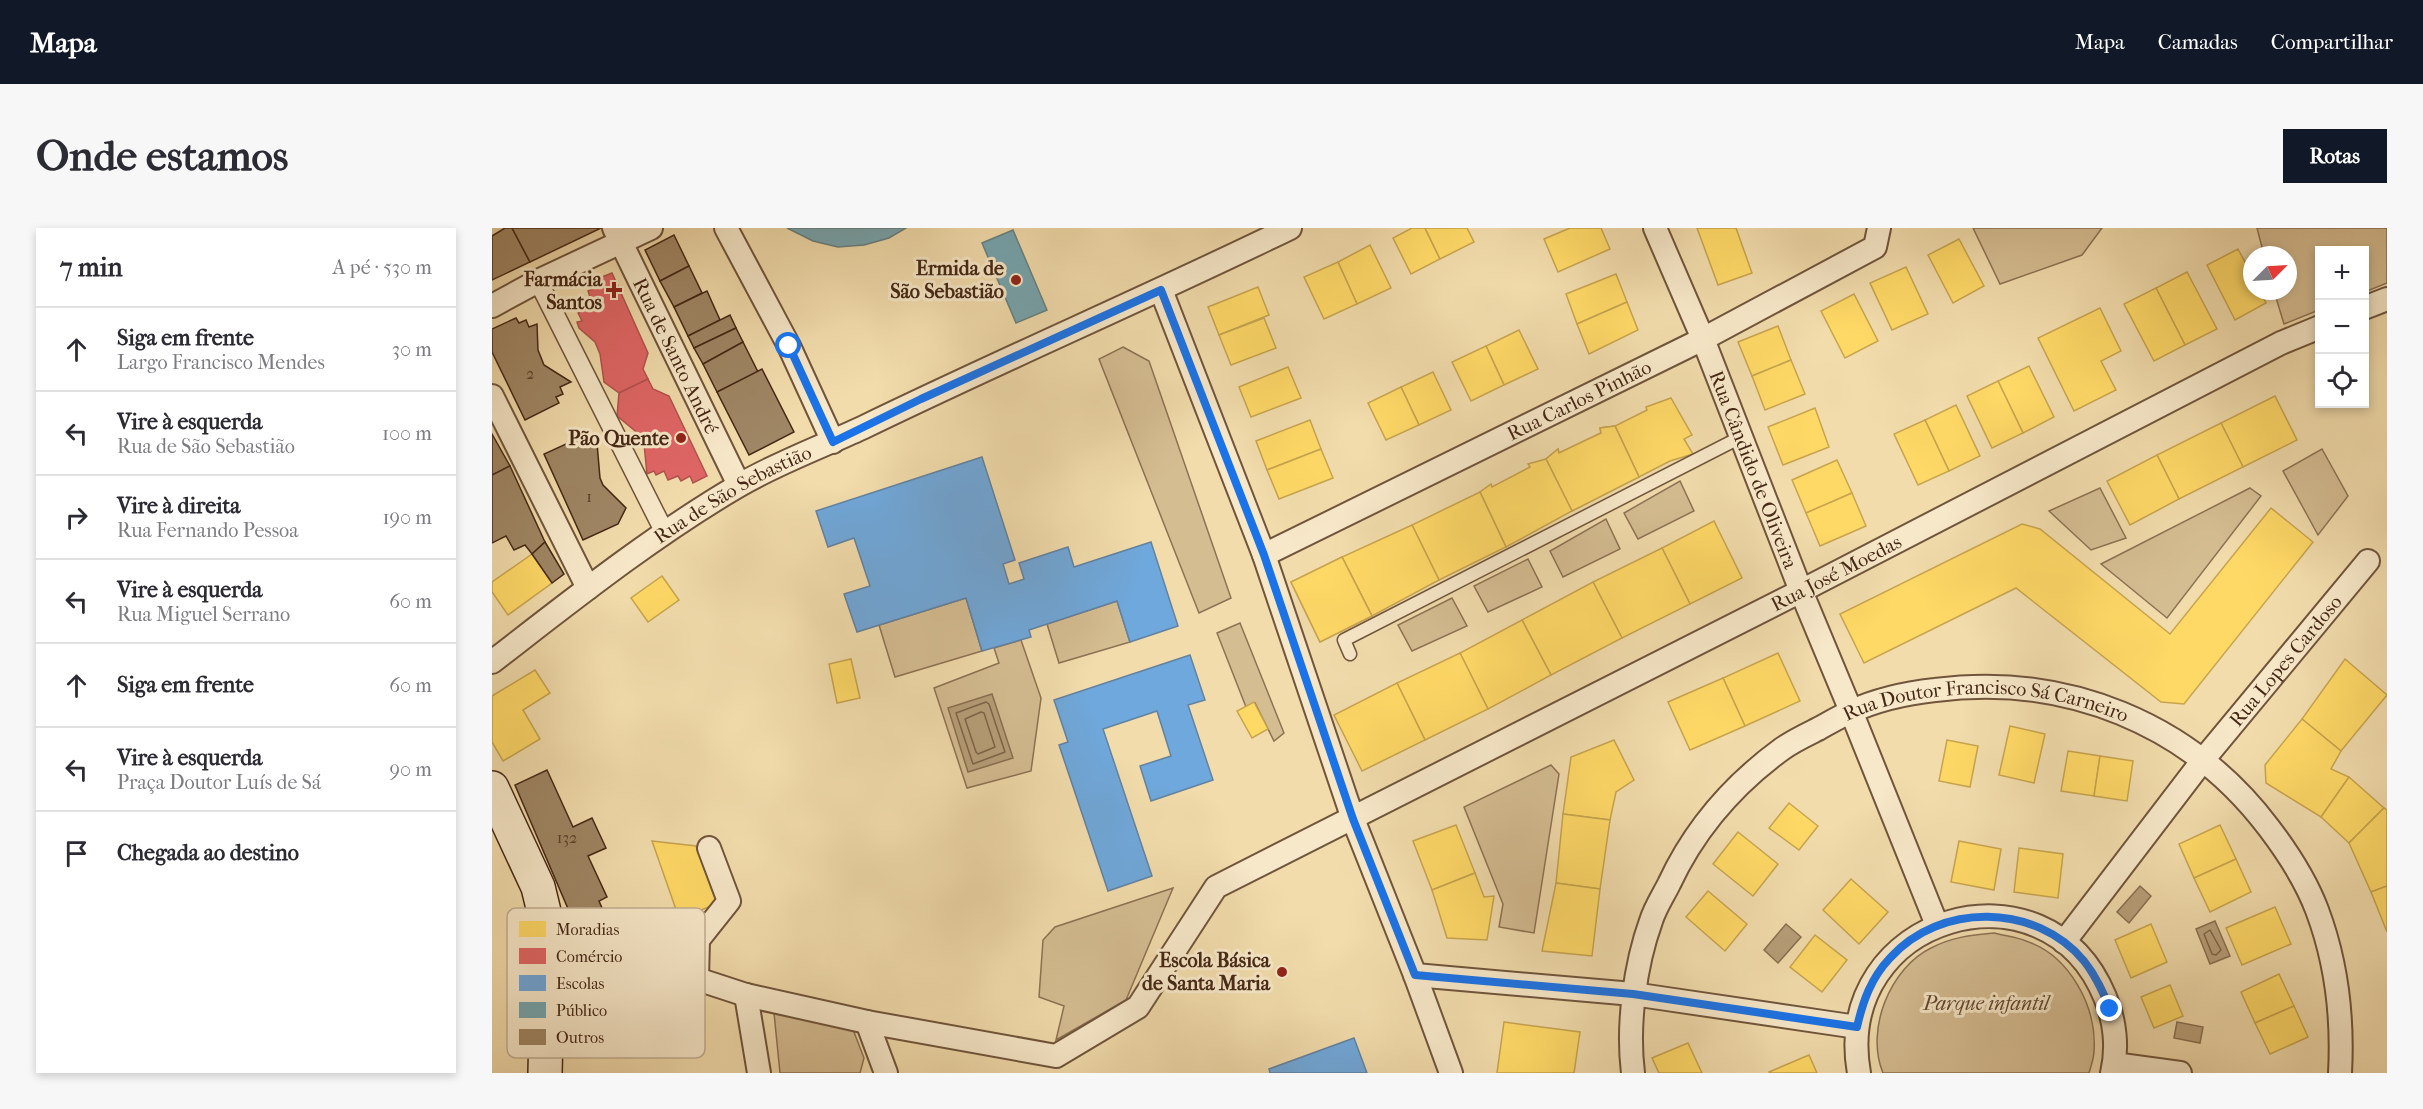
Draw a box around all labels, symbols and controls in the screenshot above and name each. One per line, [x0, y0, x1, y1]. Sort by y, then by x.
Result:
text: Mapa [30, 26, 97, 59]
text: Mapa [2075, 30, 2125, 54]
text: Camadas [2158, 30, 2238, 54]
text: Compartilhar [2271, 30, 2393, 54]
button: Rotas [2283, 129, 2387, 183]
text: Onde estamos [36, 132, 288, 181]
north arrow [2243, 246, 2297, 300]
map controls [2315, 246, 2369, 408]
button: + [2315, 246, 2369, 300]
text: 7 min [60, 252, 123, 283]
text: A pé · 530 m [333, 256, 432, 279]
place label: Ermida de São Sebastião [890, 257, 1004, 303]
place label: Farmácia Santos [523, 268, 603, 314]
marker: Ermida de São Sebastião [1009, 273, 1023, 287]
street label: Rua de Santo André [628, 274, 723, 438]
marker: Farmácia Santos [607, 283, 621, 297]
button: − [2315, 300, 2369, 354]
text: Siga em frente [117, 325, 254, 351]
route start [775, 332, 801, 358]
icon: ahead [60, 333, 93, 366]
text: 30 m [392, 338, 432, 361]
text: Largo Francisco Mendes [117, 351, 325, 374]
button: locate [2315, 354, 2369, 408]
street label: Rua Carlos Pinhão [1503, 355, 1655, 446]
house number: 2 [526, 364, 534, 383]
street label: Rua Cândido de Oliveira [1704, 367, 1802, 573]
text: Vire à esquerda [117, 409, 262, 435]
icon: left [60, 417, 93, 450]
text: 100 m [382, 422, 432, 445]
place label: Pão Quente [568, 427, 669, 450]
marker: Pão Quente [674, 431, 688, 445]
text: Rua de São Sebastião [117, 435, 295, 458]
street label: Rua de São Sebastião [650, 441, 815, 549]
house number: 1 [586, 487, 592, 506]
text: Vire à direita [117, 493, 240, 519]
icon: right [60, 501, 93, 534]
text: 190 m [382, 506, 432, 529]
text: Rua Fernando Pessoa [117, 519, 298, 542]
street label: Rua José Moedas [1767, 530, 1905, 616]
text: Vire à esquerda [117, 577, 262, 603]
icon: left [60, 585, 93, 618]
text: 60 m [389, 590, 432, 613]
street label: Rua Lopes Cardoso [2225, 591, 2347, 731]
text: Rua Miguel Serrano [117, 603, 290, 626]
icon: ahead [60, 669, 93, 702]
text: Siga em frente [117, 672, 254, 698]
text: 60 m [389, 674, 432, 697]
text: Rua Doutor Francisco Sá Carneiro [1839, 676, 2132, 727]
street label: Rua Doutor Francisco Sá Carneiro [1840, 708, 2132, 732]
text: Vire à esquerda [117, 745, 262, 771]
icon: left [60, 753, 93, 786]
text: 90 m [390, 758, 432, 781]
text: Praça Doutor Luís de Sá [117, 771, 321, 794]
house number: 132 [557, 828, 577, 847]
icon: arrive [60, 837, 93, 870]
text: Chegada ao destino [117, 840, 299, 866]
legend [507, 908, 705, 1058]
text: Moradias [556, 920, 619, 939]
text: Comércio [556, 947, 622, 966]
place label: Escola Básica de Santa Maria [1142, 949, 1271, 995]
marker: Escola Básica de Santa Maria [1275, 965, 1289, 979]
text: Escolas [556, 974, 605, 993]
park label: Parque infantil [1922, 992, 2051, 1015]
route end [2096, 995, 2122, 1021]
text: Público [556, 1001, 607, 1020]
text: Outros [556, 1028, 604, 1047]

